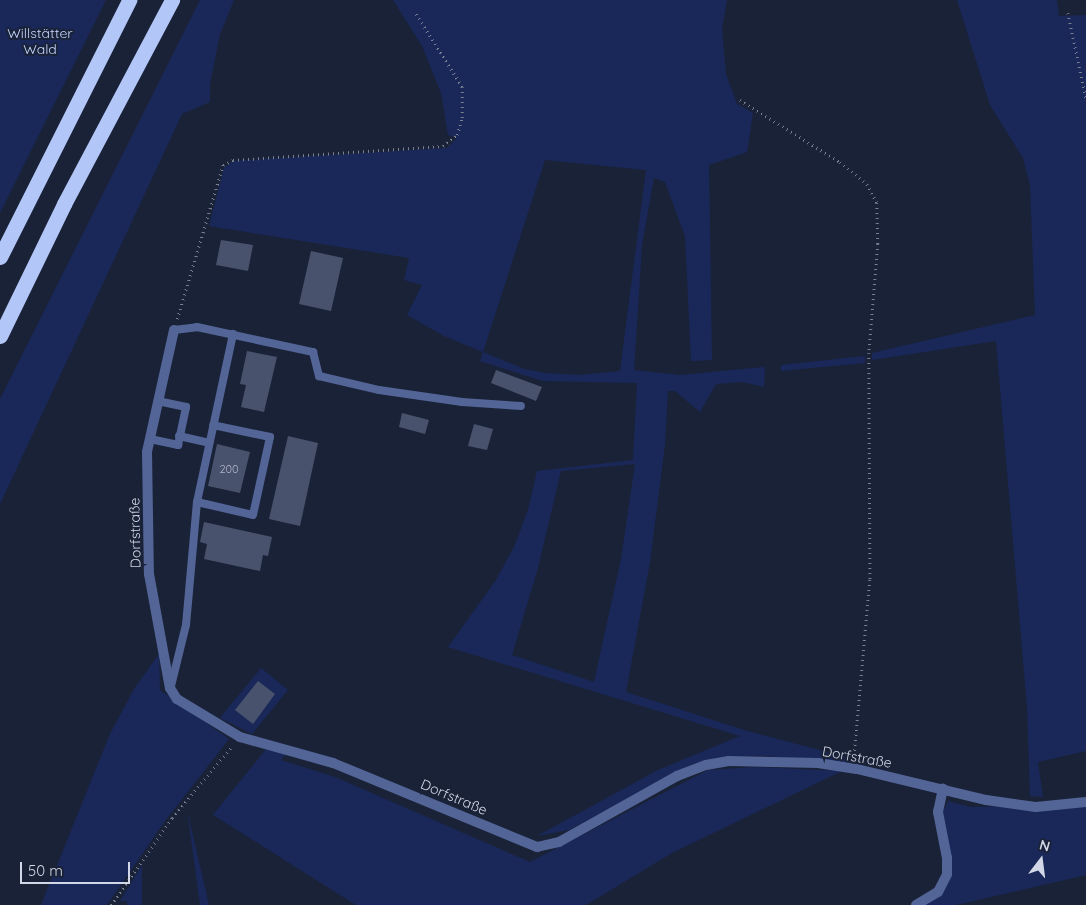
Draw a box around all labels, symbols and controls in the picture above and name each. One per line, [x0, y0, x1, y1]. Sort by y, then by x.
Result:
park label: Willstätter Wald [7, 25, 73, 58]
house number: 200 [219, 462, 239, 476]
street label: Dorfstraße [126, 498, 144, 568]
street label: Dorfstraße [821, 743, 893, 771]
street label: Dorfstraße [418, 775, 490, 819]
north arrow [1016, 835, 1066, 885]
text: N [1038, 835, 1052, 856]
scale bar [22, 852, 132, 884]
text: 50 m [28, 861, 63, 880]

